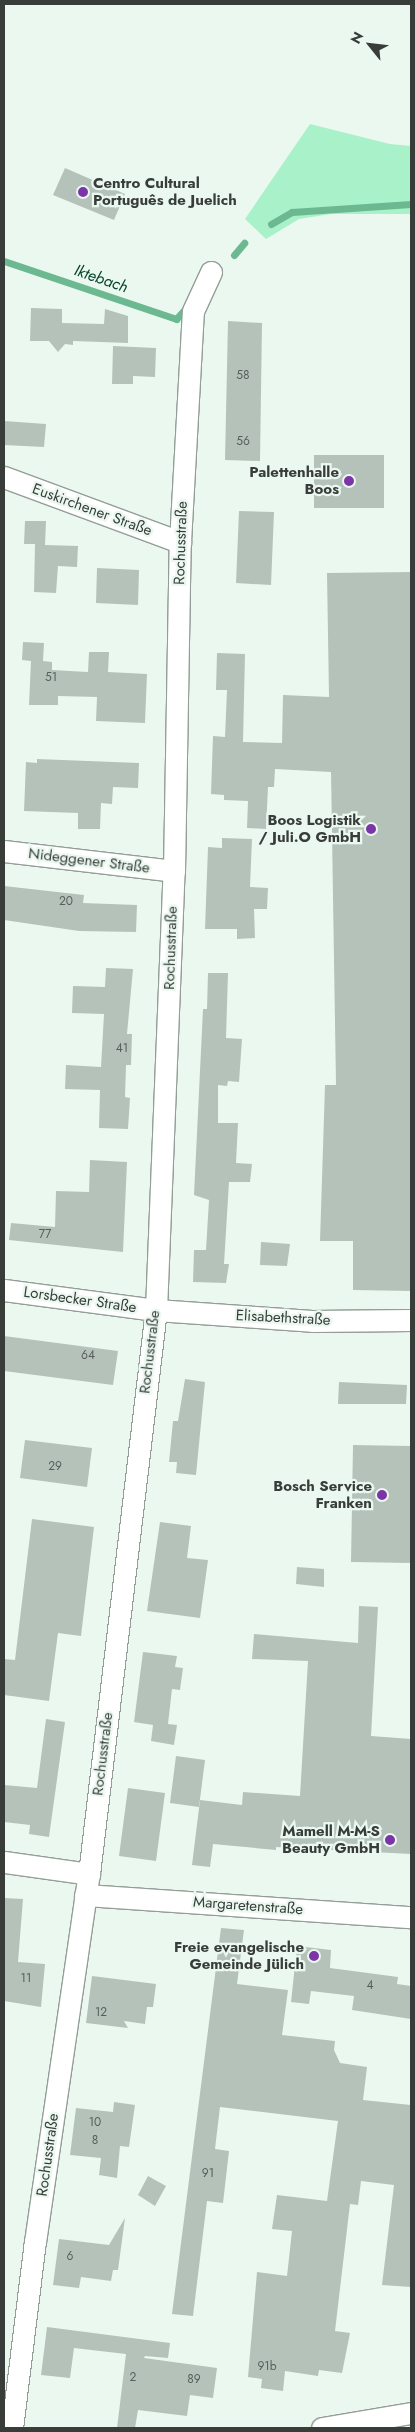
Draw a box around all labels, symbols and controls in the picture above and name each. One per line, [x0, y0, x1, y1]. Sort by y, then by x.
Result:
north arrow [345, 20, 395, 70]
text: N [345, 28, 368, 47]
place label: Centro Cultural Português de Juelich [93, 174, 237, 209]
marker: Centro Cultural Português de Juelich [77, 186, 89, 198]
water label: Iktebach [72, 261, 130, 297]
house number: 58 [236, 369, 250, 383]
house number: 56 [236, 435, 250, 449]
place label: Palettenhalle Boos [249, 463, 339, 498]
marker: Palettenhalle Boos [343, 475, 355, 487]
street label: Euskirchener Straße [30, 480, 154, 540]
street label: Rochusstraße [171, 501, 191, 585]
house number: 51 [45, 671, 57, 685]
place label: Boos Logistik / Juli.O GmbH [258, 811, 361, 846]
marker: Boos Logistik / Juli.O GmbH [365, 823, 377, 835]
street label: Nideggener Straße [27, 845, 151, 877]
house number: 20 [59, 895, 73, 909]
street label: Rochusstraße [161, 906, 181, 990]
house number: 41 [116, 1042, 128, 1056]
house number: 77 [39, 1228, 51, 1242]
street label: Lorsbecker Straße [22, 1283, 138, 1317]
street label: Elisabethstraße [235, 1307, 331, 1329]
street label: Rochusstraße [136, 1309, 164, 1395]
house number: 64 [81, 1349, 95, 1363]
house number: 29 [48, 1460, 62, 1474]
place label: Bosch Service Franken [273, 1477, 372, 1512]
marker: Bosch Service Franken [376, 1489, 388, 1501]
street label: Rochusstraße [89, 1711, 117, 1797]
place label: Mamell M-M-S Beauty GmbH [282, 1822, 380, 1857]
marker: Mamell M-M-S Beauty GmbH [384, 1834, 396, 1846]
street label: Margaretenstraße [192, 1893, 304, 1919]
place label: Freie evangelische Gemeinde Jülich [174, 1938, 304, 1973]
marker: Freie evangelische Gemeinde Jülich [308, 1950, 320, 1962]
house number: 11 [21, 1972, 31, 1986]
house number: 4 [367, 1979, 373, 1993]
house number: 12 [95, 2006, 107, 2020]
street label: Rochusstraße [33, 2112, 63, 2198]
house number: 10 [89, 2116, 101, 2130]
house number: 8 [92, 2134, 98, 2148]
house number: 91 [202, 2167, 214, 2181]
house number: 6 [67, 2250, 73, 2264]
house number: 91b [257, 2360, 277, 2374]
house number: 2 [130, 2371, 136, 2385]
house number: 89 [187, 2373, 201, 2387]

